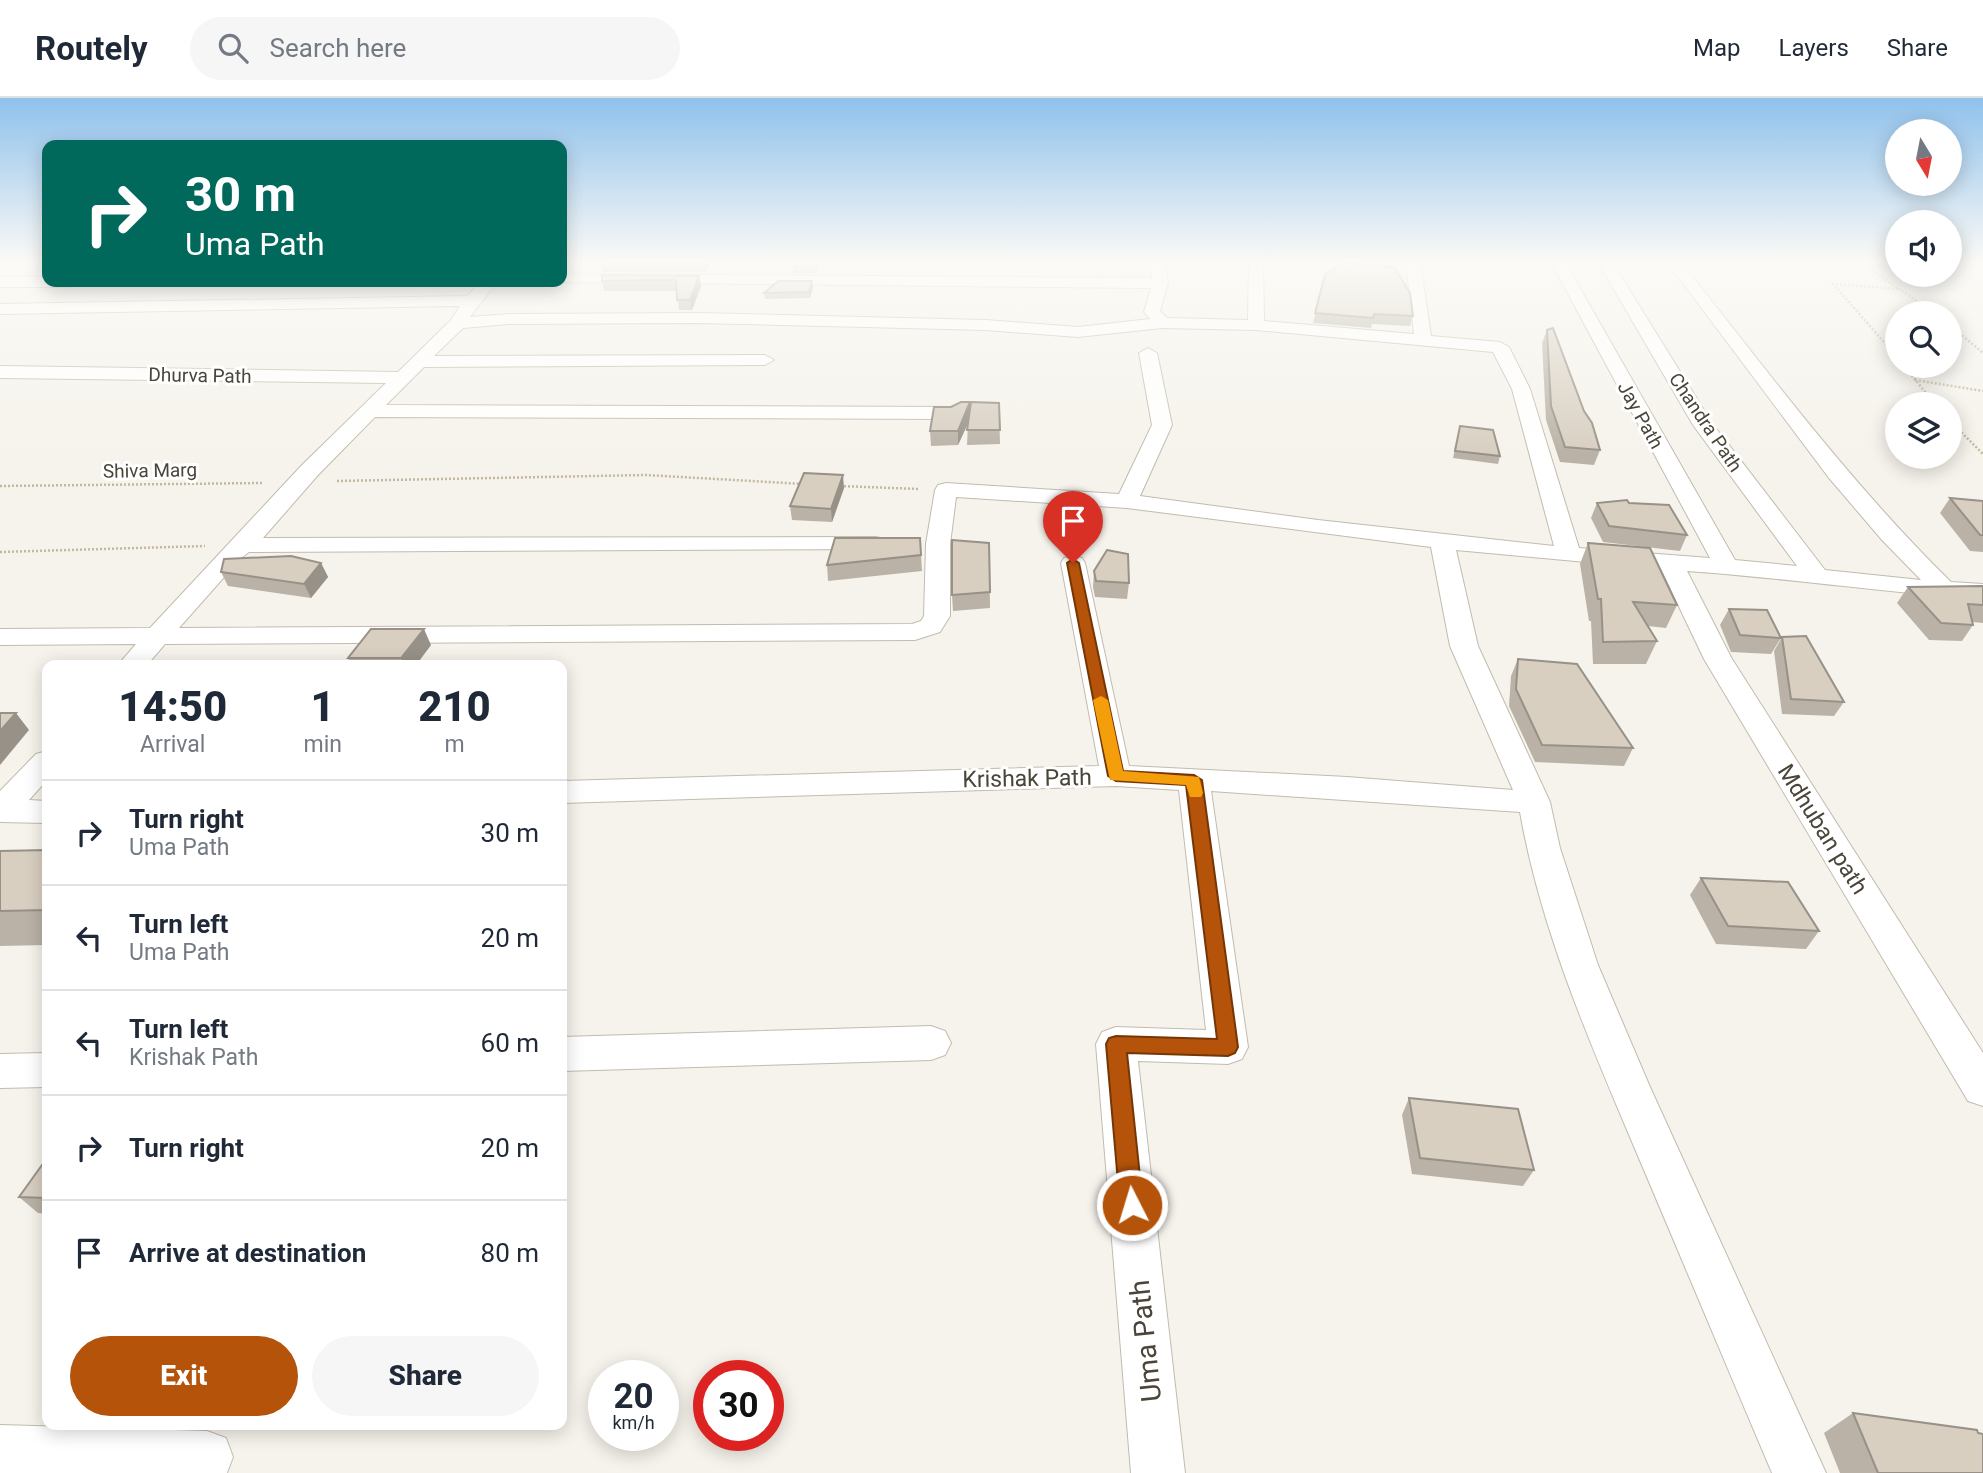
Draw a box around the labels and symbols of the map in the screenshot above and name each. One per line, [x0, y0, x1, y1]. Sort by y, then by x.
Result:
north arrow [1885, 119, 1962, 196]
street label: Dhurva Path [148, 363, 252, 388]
street label: Chandra Path [1664, 368, 1747, 476]
street label: Jay Path [1613, 378, 1668, 453]
street label: Shiva Marg [103, 458, 197, 483]
pin [1043, 491, 1103, 563]
street label: Mdhuban path [1772, 759, 1873, 899]
street label: Krishak Path [962, 764, 1092, 793]
position arrow [1095, 1168, 1169, 1242]
street label: Uma Path [1123, 1278, 1168, 1403]
speed limit sign: 30 [693, 1360, 784, 1451]

